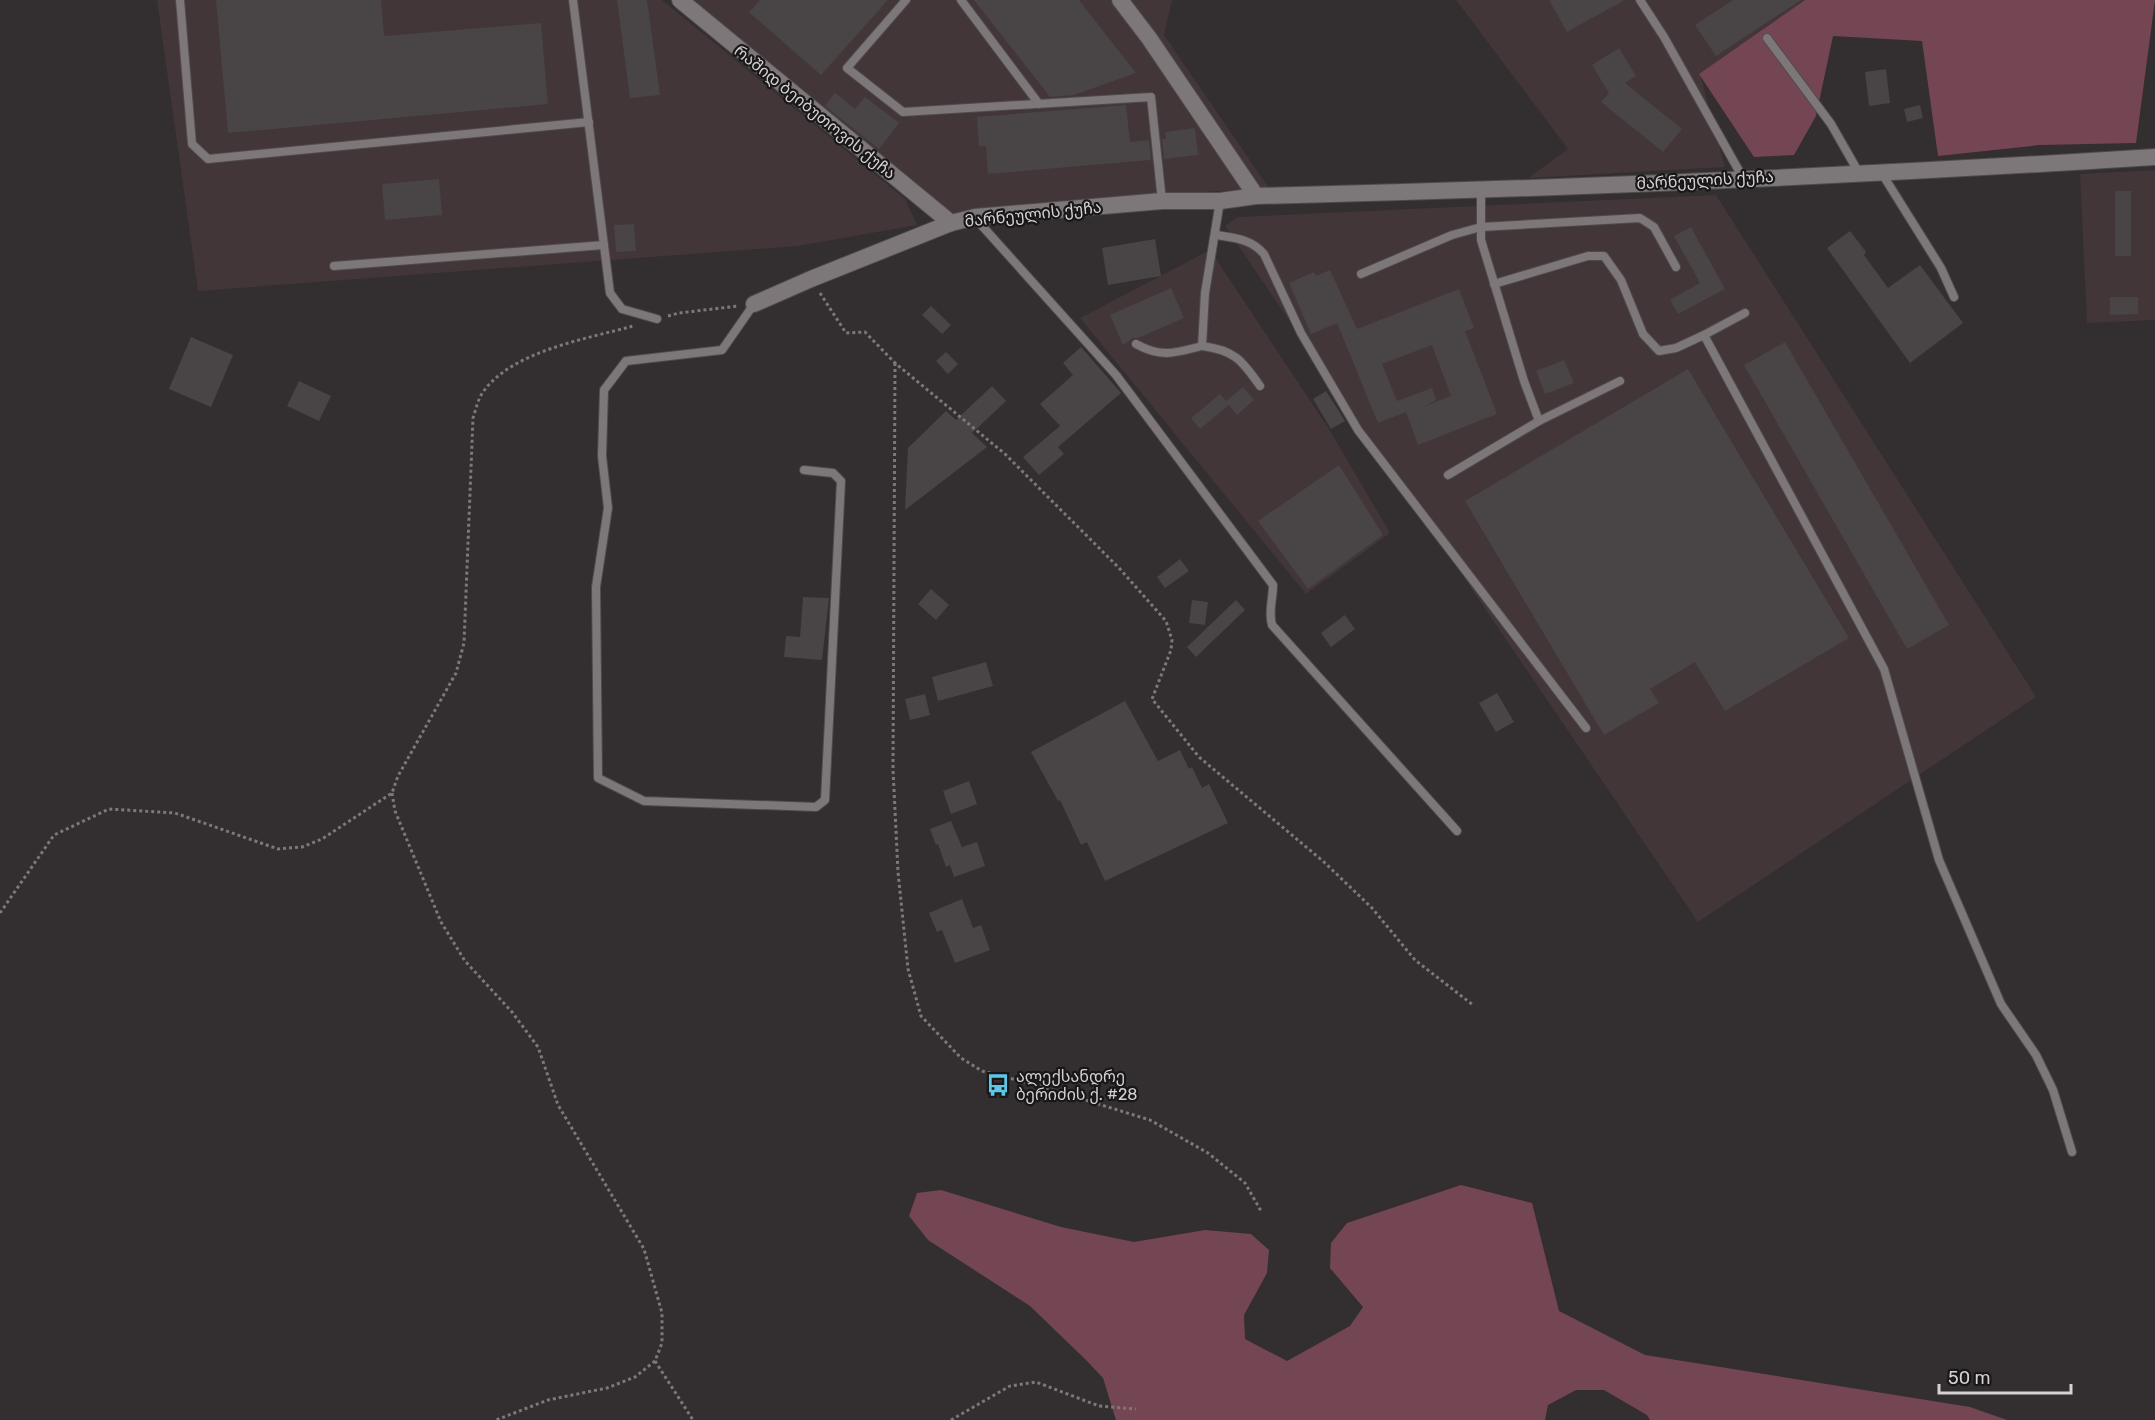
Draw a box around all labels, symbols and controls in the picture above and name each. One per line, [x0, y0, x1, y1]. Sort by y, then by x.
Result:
street label: რაშიდ ბეიბუთოვის ქუჩა [730, 41, 899, 184]
street label: მარნეულის ქუჩა [1636, 167, 1774, 194]
street label: მარნეულის ქუჩა [964, 197, 1102, 232]
place label: ალექსანდრე ბერიძის ქ. #28 [1016, 1067, 1138, 1104]
bus stop icon: ალექსანდრე ბერიძის ქ. #28 [985, 1072, 1011, 1098]
scale bar [1939, 1357, 2071, 1395]
text: 50 m [1948, 1367, 1991, 1389]

